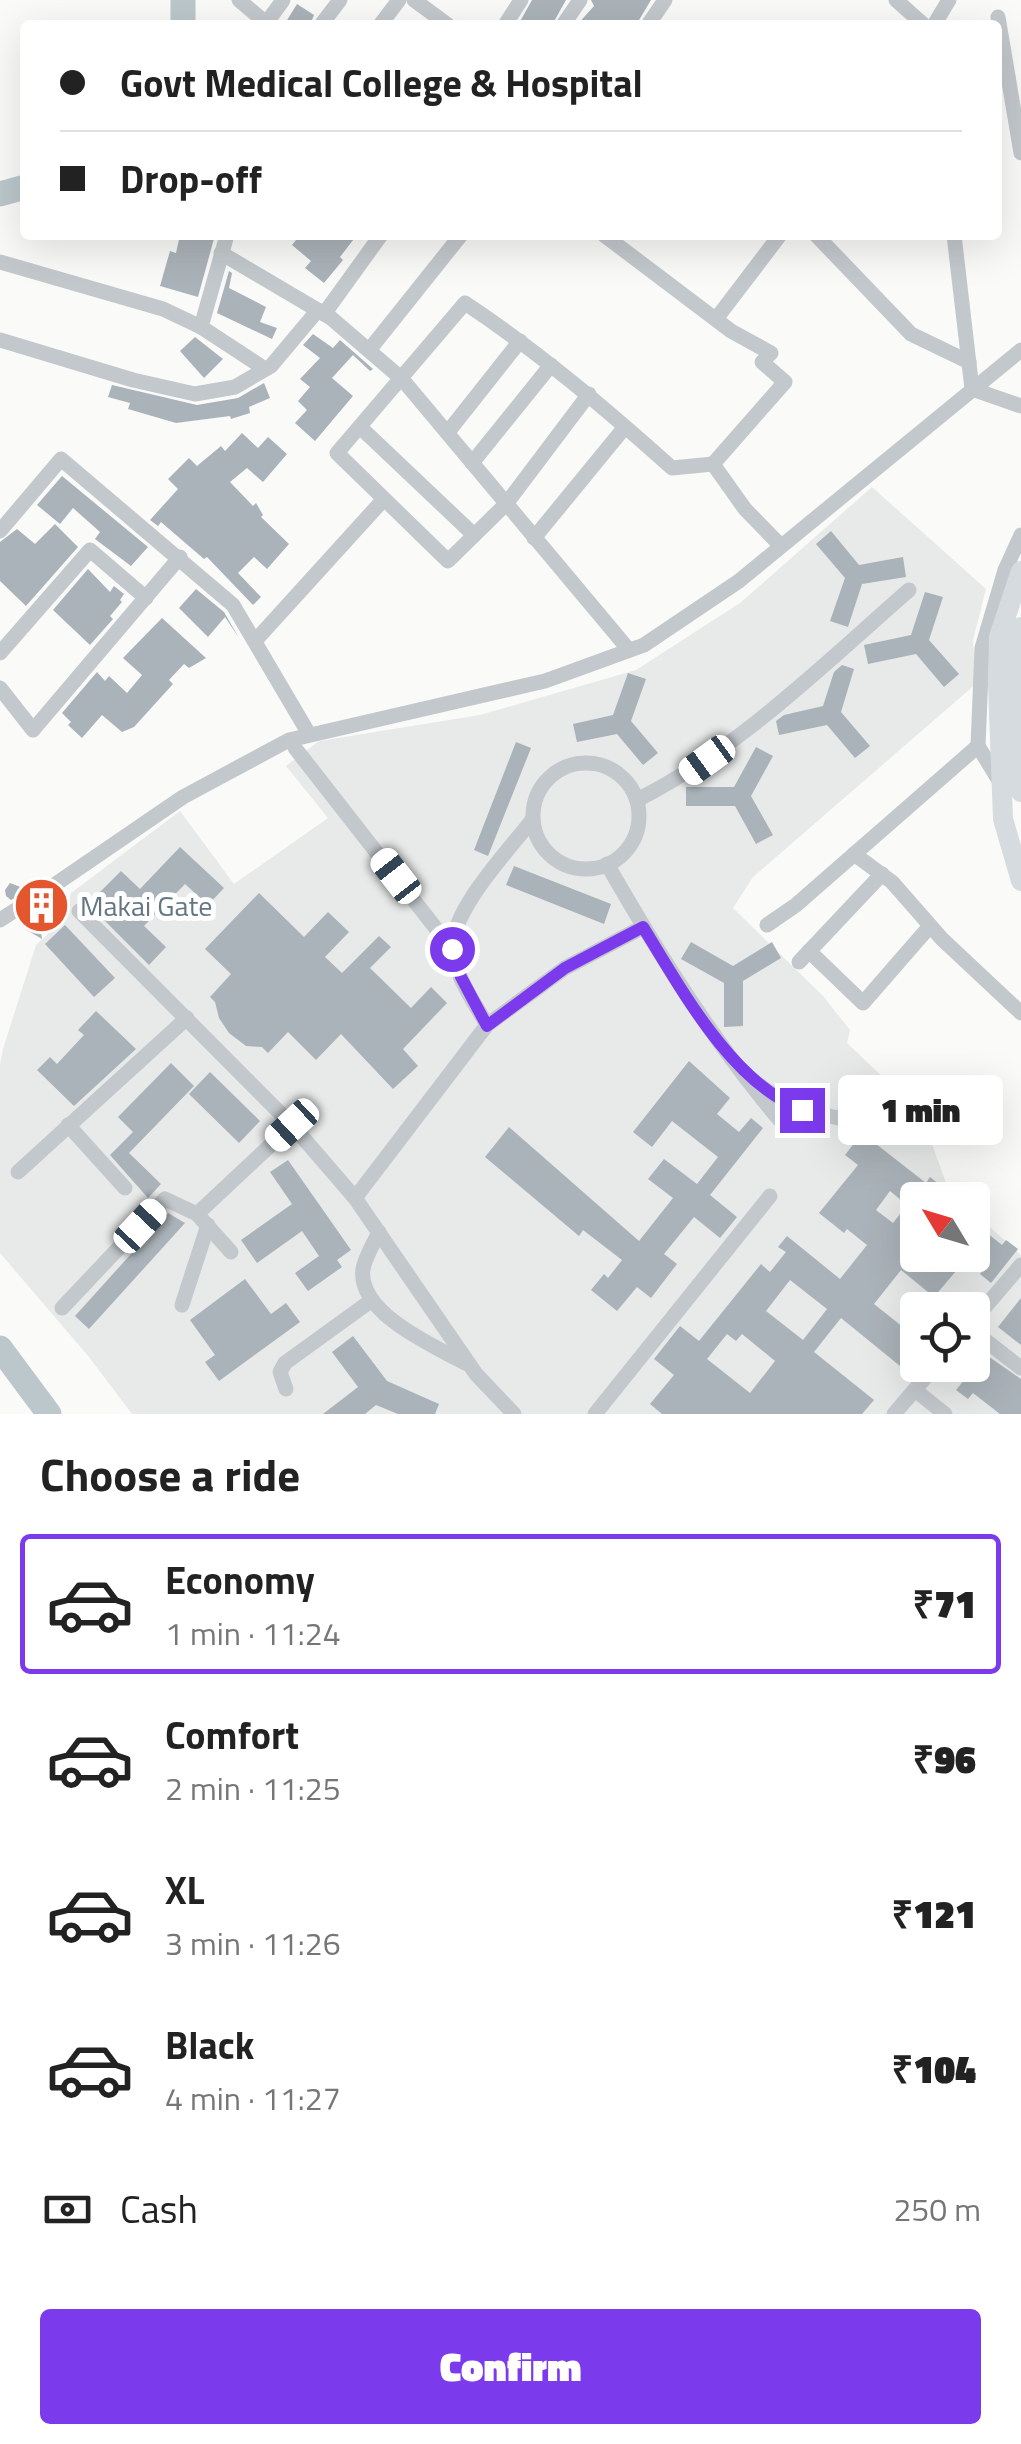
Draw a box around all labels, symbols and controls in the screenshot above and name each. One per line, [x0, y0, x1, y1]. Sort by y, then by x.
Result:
text: Govt Medical College & Hospital [120, 54, 643, 112]
text: Drop-off [120, 150, 262, 208]
car [674, 730, 740, 790]
car [366, 843, 426, 909]
building icon: Makai Gate [11, 875, 71, 935]
place label: Makai Gate [80, 884, 212, 927]
route start [430, 927, 475, 972]
callout: 1 min [837, 1075, 1002, 1145]
text: 1 min [881, 1086, 960, 1134]
route end [780, 1088, 825, 1133]
car [260, 1094, 324, 1156]
north arrow [900, 1182, 990, 1272]
map controls [900, 1182, 990, 1382]
car [109, 1194, 171, 1258]
button: locate [900, 1292, 990, 1382]
text: Choose a ride [40, 1440, 300, 1508]
text: Economy [165, 1551, 315, 1609]
icon: car [45, 1559, 135, 1649]
text: ₹71 [912, 1575, 976, 1633]
text: 1 min · 11:24 [165, 1609, 341, 1657]
text: Comfort [165, 1706, 299, 1764]
icon: car [45, 1714, 135, 1804]
text: ₹96 [912, 1730, 976, 1788]
text: 2 min · 11:25 [165, 1764, 341, 1812]
text: XL [165, 1861, 205, 1919]
icon: car [45, 1869, 135, 1959]
text: ₹121 [892, 1885, 976, 1943]
text: 3 min · 11:26 [165, 1919, 341, 1967]
text: Black [165, 2016, 254, 2074]
icon: car [45, 2024, 135, 2114]
text: ₹104 [892, 2040, 976, 2098]
text: 4 min · 11:27 [165, 2074, 341, 2122]
text: Cash [120, 2180, 198, 2238]
icon: cash [40, 2182, 95, 2237]
text: 250 m [893, 2185, 981, 2233]
button: Confirm [40, 2309, 981, 2424]

